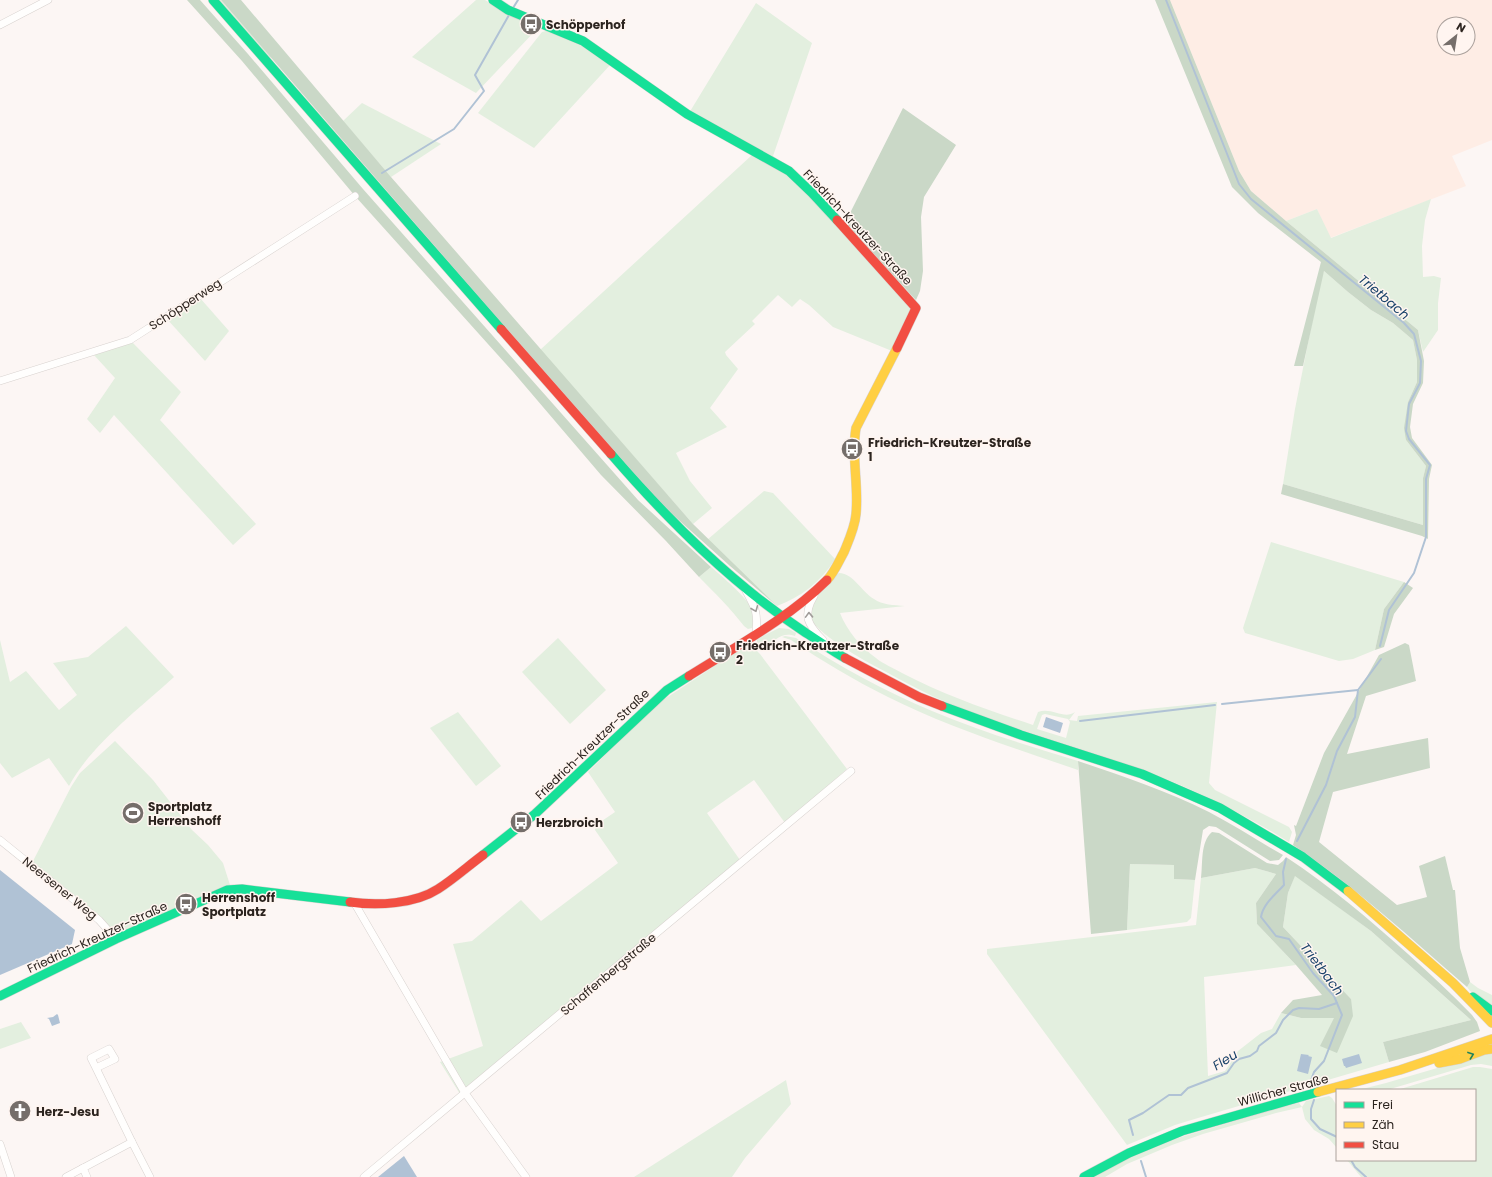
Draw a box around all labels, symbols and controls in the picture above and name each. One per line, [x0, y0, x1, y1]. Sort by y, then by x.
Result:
bus stop icon: Schöpperhof [518, 11, 544, 37]
place label: Schöpperhof [546, 16, 626, 33]
north arrow [1436, 16, 1476, 56]
text: N [1453, 18, 1469, 36]
street label: Friedrich-Kreutzer-Straße [800, 165, 916, 289]
water label: Trietbach [1354, 270, 1414, 324]
street label: Schöpperweg [145, 274, 225, 334]
place label: Friedrich-Kreutzer-Straße 1 [868, 434, 1032, 465]
bus stop icon: Friedrich-Kreutzer-Straße 1 [839, 436, 865, 462]
one-way arrow [750, 605, 758, 612]
one-way arrow [804, 612, 813, 618]
place label: Friedrich-Kreutzer-Straße 2 [736, 637, 900, 668]
bus stop icon: Friedrich-Kreutzer-Straße 2 [707, 639, 733, 665]
street label: Friedrich-Kreutzer-Straße [531, 685, 653, 803]
place label: Sportplatz Herrenshoff [148, 798, 222, 829]
sports icon: Sportplatz Herrenshoff [120, 800, 146, 826]
bus stop icon: Herzbroich [508, 809, 534, 835]
place label: Herzbroich [536, 814, 603, 831]
street label: Neersener Weg [19, 853, 101, 923]
place label: Herrenshoff Sportplatz [202, 889, 276, 920]
bus stop icon: Herrenshoff Sportplatz [173, 891, 199, 917]
street label: Friedrich-Kreutzer-Straße [24, 897, 170, 977]
street label: Schaffenbergstraße [557, 929, 659, 1019]
water label: Trietbach [1296, 939, 1348, 999]
water label: Fleu [1209, 1045, 1241, 1075]
one-way arrow [1468, 1051, 1475, 1059]
street label: Willicher Straße [1236, 1070, 1330, 1110]
legend [1336, 1089, 1476, 1161]
text: Frei [1372, 1096, 1393, 1113]
church icon: Herz-Jesu [7, 1098, 33, 1124]
place label: Herz-Jesu [36, 1103, 99, 1120]
text: Zäh [1372, 1116, 1394, 1133]
text: Stau [1372, 1136, 1399, 1153]

